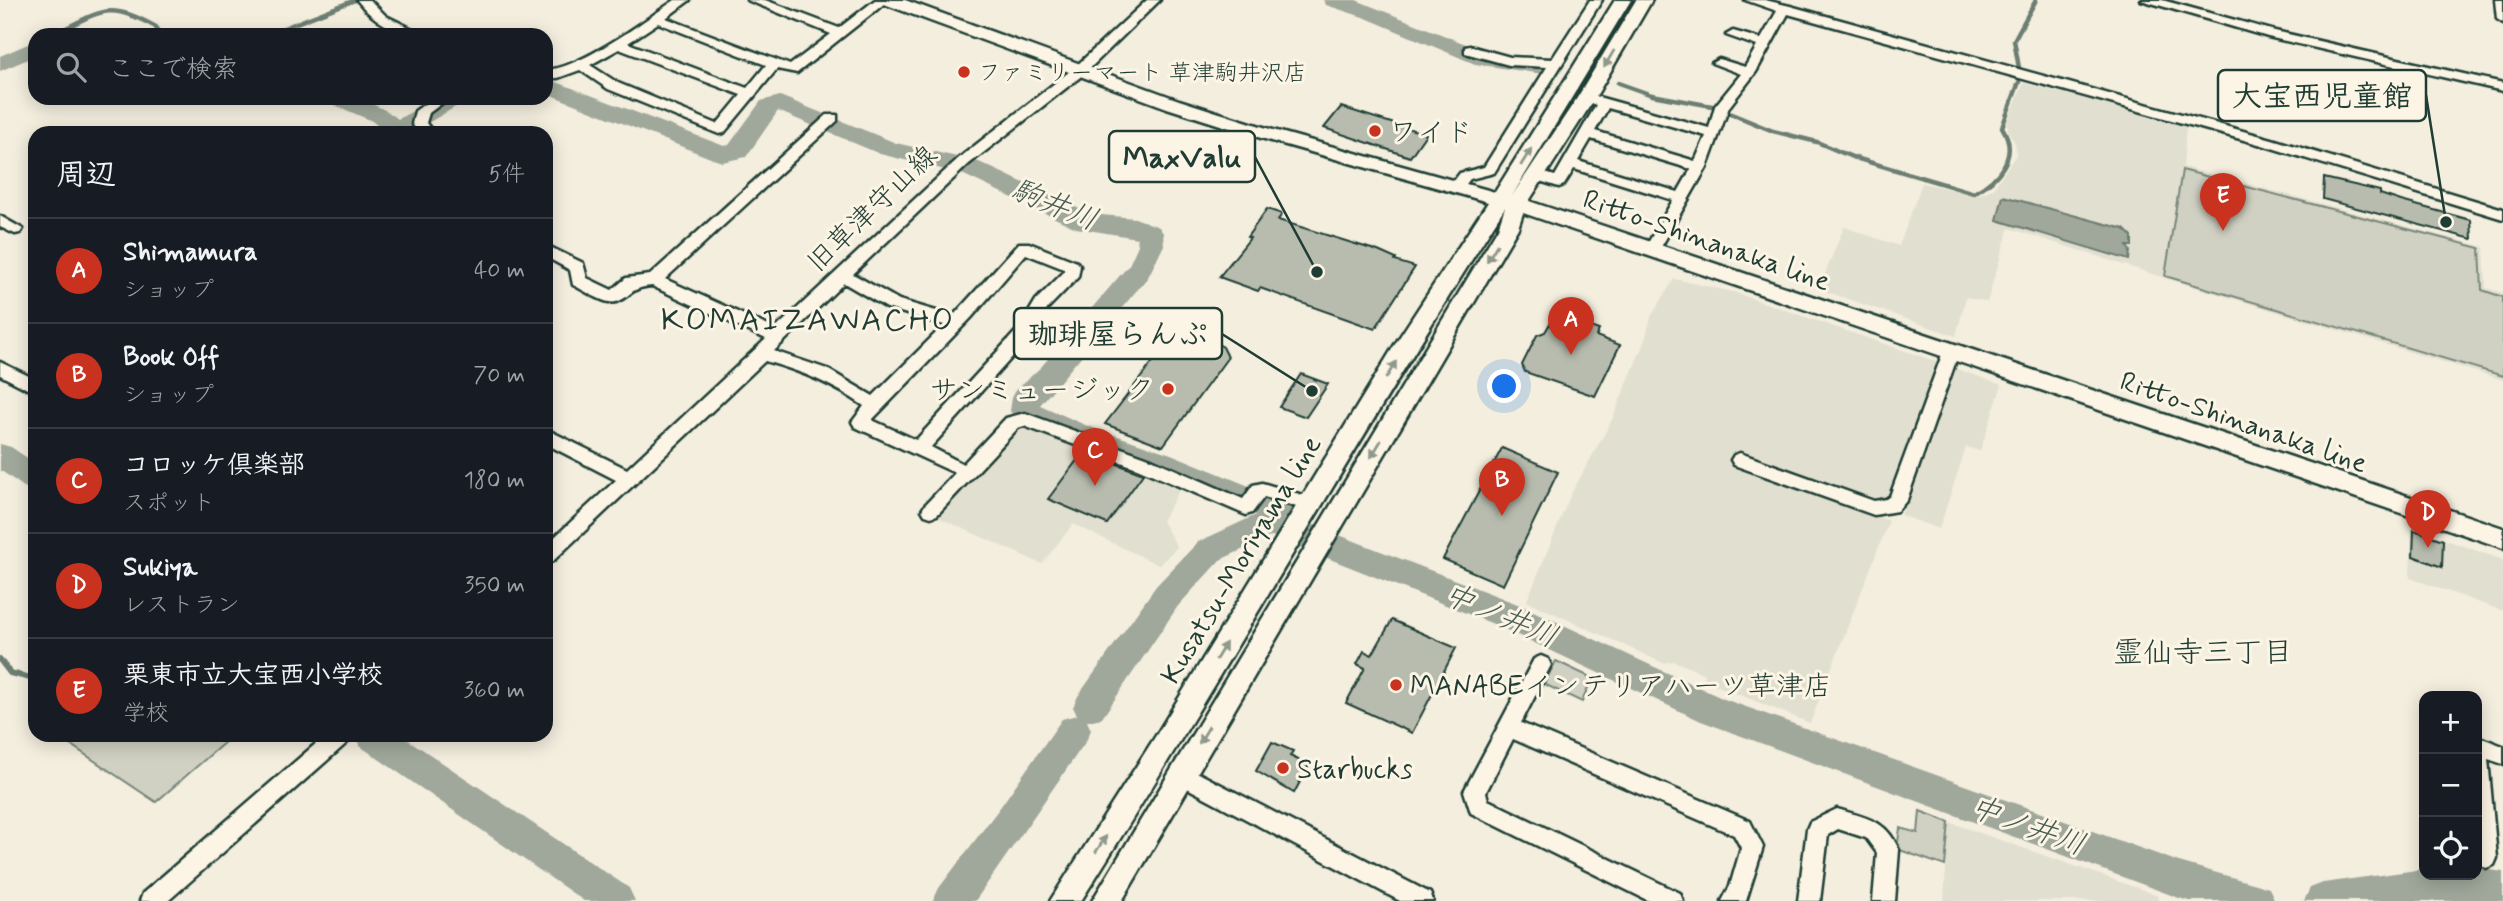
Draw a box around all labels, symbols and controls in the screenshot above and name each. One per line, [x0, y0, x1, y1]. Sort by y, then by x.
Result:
search box [28, 28, 553, 105]
icon: search [52, 48, 90, 86]
one-way arrow [1603, 49, 1615, 68]
text: ここで検索 [108, 53, 238, 87]
place label: ファミリーマート 草津駒井沢店 [978, 59, 1307, 89]
marker: ファミリーマート 草津駒井沢店 [956, 64, 972, 80]
callout: 大宝西児童館 [2218, 70, 2426, 121]
text: 大宝西児童館 [2232, 78, 2412, 117]
place label: ワイド [1389, 115, 1473, 152]
marker: ワイド [1367, 123, 1383, 139]
callout: MaxValu [1109, 131, 1255, 182]
street label: 旧草津守山線 [799, 138, 946, 281]
text: MaxValu [1123, 139, 1241, 178]
one-way arrow [1520, 148, 1533, 167]
text: 周辺 [56, 156, 116, 195]
text: 5件 [488, 160, 525, 190]
water label: 駒井川 [1005, 170, 1103, 240]
pin: E [2200, 173, 2246, 231]
street label: Ritto-Shinanaka line [1578, 182, 1835, 301]
text: Shimamura [123, 236, 258, 270]
one-way arrow [1486, 244, 1499, 263]
text: A [71, 256, 87, 286]
text: 40 m [474, 256, 525, 286]
text: ショップ [123, 276, 214, 306]
pin: A [1548, 297, 1594, 355]
district label: KOMAIZAWACHO [661, 300, 955, 342]
callout: 珈琲屋らんぷ [1014, 308, 1222, 359]
text: 珈琲屋らんぷ [1028, 316, 1208, 355]
text: Book Off [123, 341, 219, 375]
one-way arrow [1385, 360, 1397, 379]
text: B [72, 361, 86, 391]
text: 70 m [473, 361, 525, 391]
street label: Ritto-Shinanaka line [2115, 364, 2372, 483]
your location [1487, 369, 1521, 403]
place label: サンミュージック [929, 373, 1154, 410]
text: ショップ [123, 381, 214, 411]
marker: サンミュージック [1160, 381, 1176, 397]
pin: C [1072, 428, 1118, 486]
street label: Kusatsu-Moriyama line [1153, 429, 1331, 691]
one-way arrow [1370, 439, 1382, 458]
text: コロッケ倶楽部 [123, 449, 305, 483]
pin: B [1479, 458, 1525, 516]
text: C [71, 466, 87, 496]
text: 180 m [464, 466, 525, 496]
text: スポット [123, 489, 215, 519]
pin: D [2405, 490, 2451, 548]
text: Sukiya [123, 551, 197, 585]
text: D [71, 571, 87, 601]
text: 350 m [464, 571, 525, 601]
water label: 中ノ井川 [1438, 575, 1563, 658]
text: レストラン [123, 591, 240, 621]
district label: 霊仙寺三丁目 [2113, 634, 2293, 673]
one-way arrow [1215, 641, 1228, 660]
text: 栗東市立大宝西小学校 [123, 659, 383, 693]
place label: MANABEインテリアハーツ草津店 [1410, 669, 1832, 706]
text: E [72, 676, 86, 706]
text: 360 m [464, 676, 525, 706]
marker: MANABEインテリアハーツ草津店 [1388, 677, 1404, 693]
map controls [2419, 691, 2482, 880]
button: + [2419, 691, 2482, 754]
text: 学校 [123, 699, 169, 729]
one-way arrow [1198, 726, 1210, 745]
place label: Starbucks [1297, 752, 1413, 789]
button: − [2419, 754, 2482, 817]
marker: Starbucks [1275, 760, 1291, 776]
water label: 中ノ井川 [1964, 788, 2091, 865]
button: locate [2419, 817, 2482, 880]
one-way arrow [1094, 834, 1107, 853]

